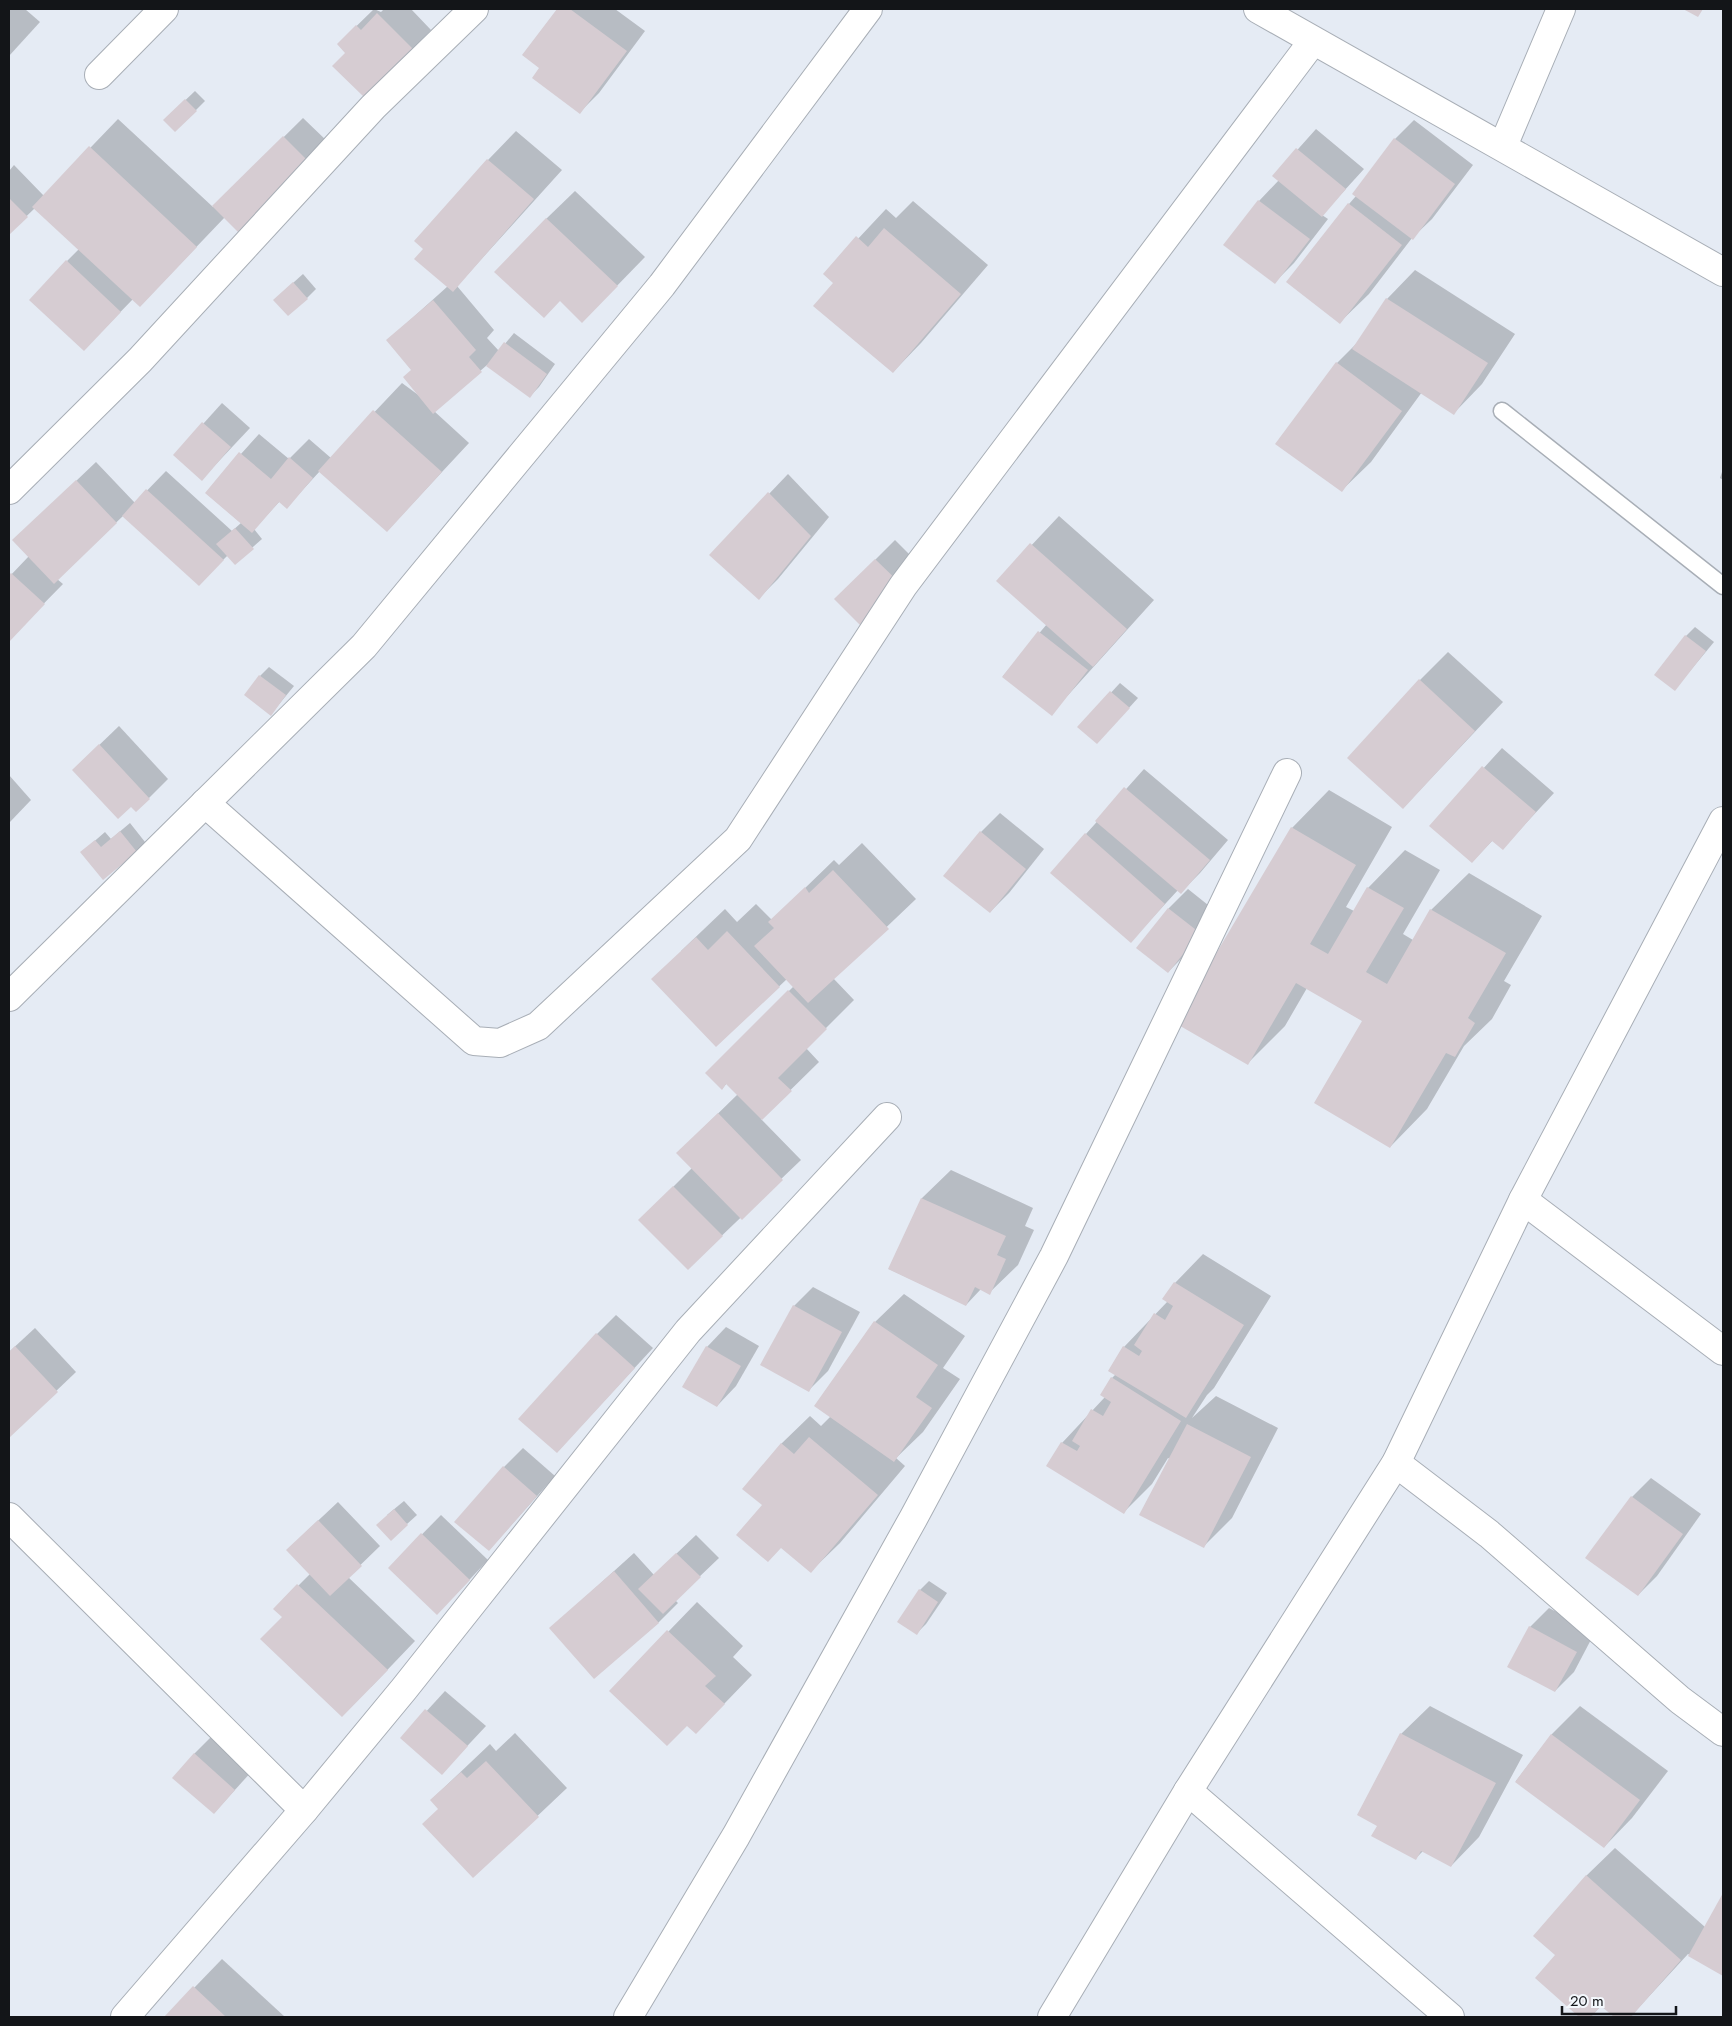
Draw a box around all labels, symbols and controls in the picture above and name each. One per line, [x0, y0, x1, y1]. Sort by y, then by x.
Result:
scale bar [1562, 1984, 1676, 2016]
text: 20 m [1570, 1990, 1604, 2012]

